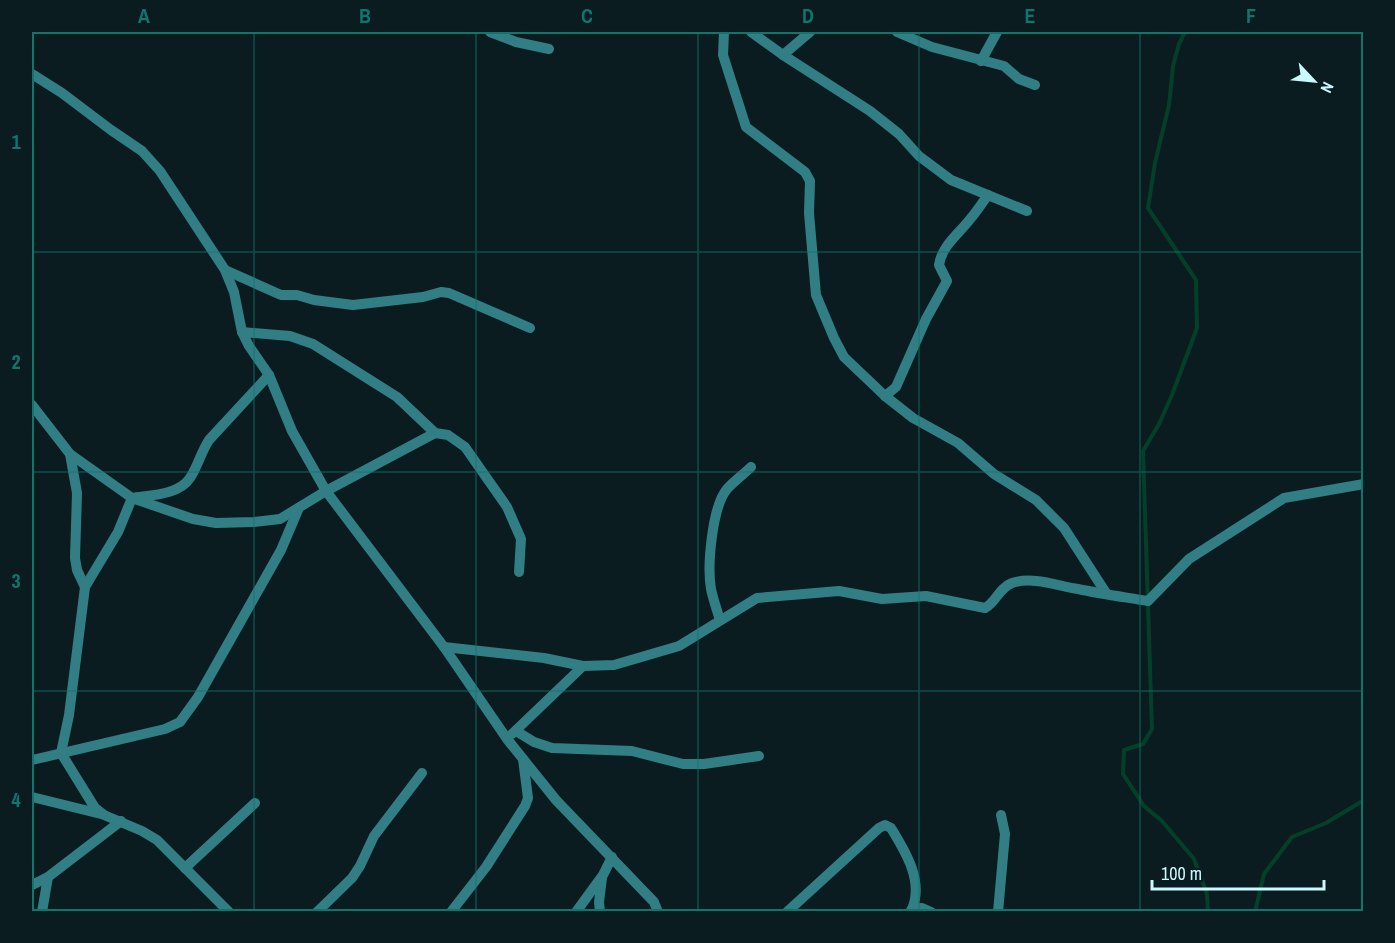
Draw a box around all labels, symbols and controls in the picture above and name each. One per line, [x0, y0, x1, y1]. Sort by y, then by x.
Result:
text: A [138, 2, 150, 29]
text: B [359, 2, 371, 29]
text: C [581, 2, 593, 29]
text: D [802, 2, 814, 29]
text: E [1025, 2, 1036, 29]
text: F [1246, 2, 1256, 29]
north arrow [1284, 51, 1344, 111]
text: N [1316, 78, 1339, 97]
text: 1 [11, 128, 21, 155]
text: 2 [11, 348, 21, 375]
text: 3 [11, 567, 21, 594]
text: 4 [11, 786, 21, 813]
scale bar [1152, 853, 1324, 891]
text: 100 m [1161, 861, 1202, 886]

